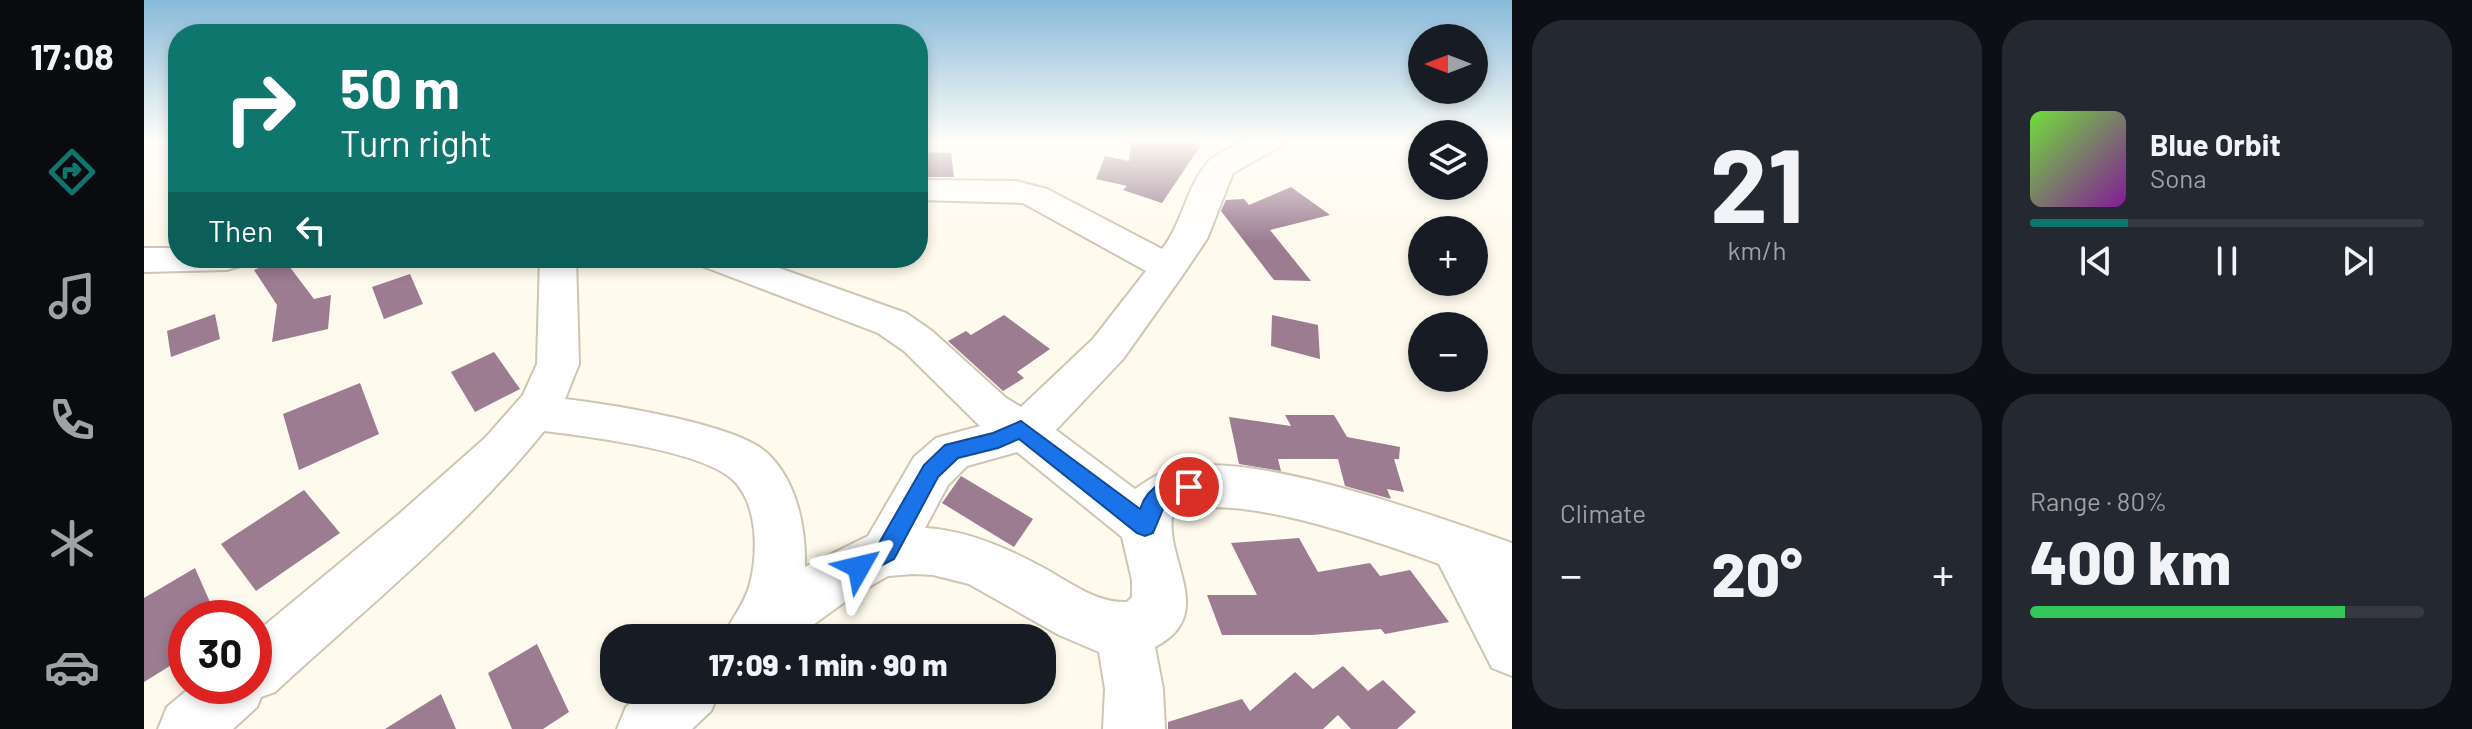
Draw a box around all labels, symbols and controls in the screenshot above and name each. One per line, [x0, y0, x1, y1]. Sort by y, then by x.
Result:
north arrow [1408, 24, 1488, 104]
map controls [1408, 24, 1488, 392]
text: 17:08 [30, 34, 114, 77]
text: 50 m [340, 53, 460, 120]
icon: right [208, 56, 312, 160]
text: 21 [1710, 119, 1804, 244]
button: layers [1408, 120, 1488, 200]
text: Turn right [340, 121, 492, 164]
text: Blue Orbit [2150, 126, 2281, 162]
icon: directions [44, 144, 100, 200]
text: Sona [2150, 162, 2207, 193]
icon: left [289, 208, 333, 252]
text: Then [208, 212, 273, 248]
button: + [1408, 216, 1488, 296]
text: km/h [1728, 234, 1786, 265]
icon: previous [2074, 239, 2118, 283]
icon: pause [2205, 239, 2249, 283]
icon: next [2336, 239, 2380, 283]
icon: music [44, 268, 100, 324]
button: − [1408, 312, 1488, 392]
icon: phone [44, 392, 100, 448]
pin [1155, 453, 1223, 521]
icon: arrive [1167, 465, 1211, 509]
text: Range · 80% [2030, 485, 2167, 516]
text: Climate [1560, 497, 1646, 528]
icon: climate [44, 515, 100, 571]
position arrow [817, 525, 901, 609]
text: 400 km [2030, 525, 2231, 597]
text: 20° [1712, 537, 1802, 609]
text: − [1560, 547, 1582, 600]
text: + [1932, 547, 1954, 600]
speed limit sign: 30 [168, 600, 272, 704]
icon: car [44, 639, 100, 695]
text: 17:09 · 1 min · 90 m [708, 646, 948, 682]

